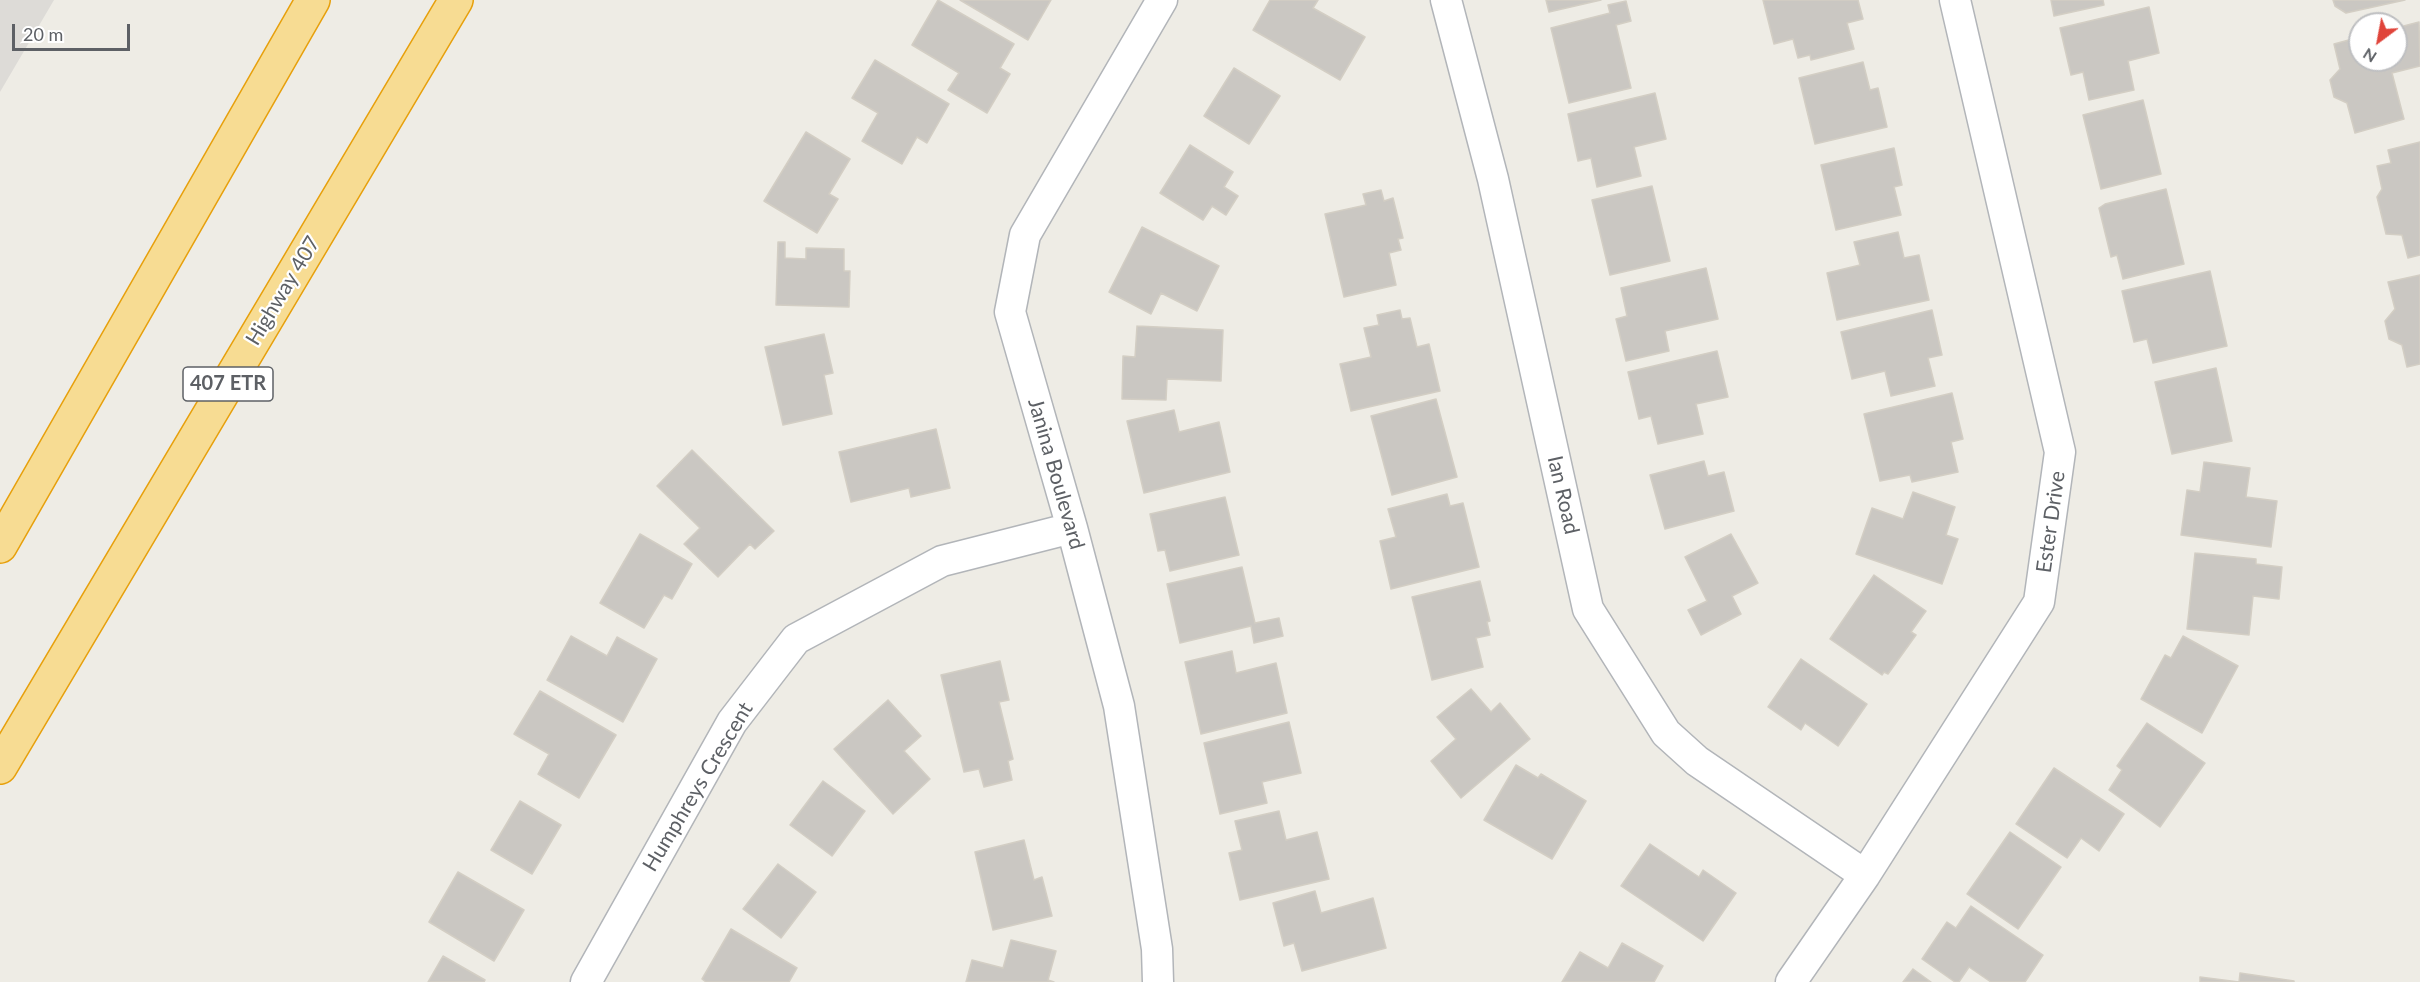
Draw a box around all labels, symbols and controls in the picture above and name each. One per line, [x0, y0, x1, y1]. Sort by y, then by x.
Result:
scale bar [15, 12, 134, 50]
north arrow [2348, 12, 2408, 72]
text: 20 m [23, 23, 63, 45]
text: N [2359, 45, 2380, 67]
street label: Highway 407 [241, 232, 325, 350]
road number: 407 ETR [183, 367, 273, 401]
street label: Janina Boulevard [1022, 396, 1090, 552]
street label: Ian Road [1542, 453, 1584, 537]
street label: Ester Drive [2031, 469, 2071, 575]
street label: Humphreys Crescent [638, 698, 758, 876]

